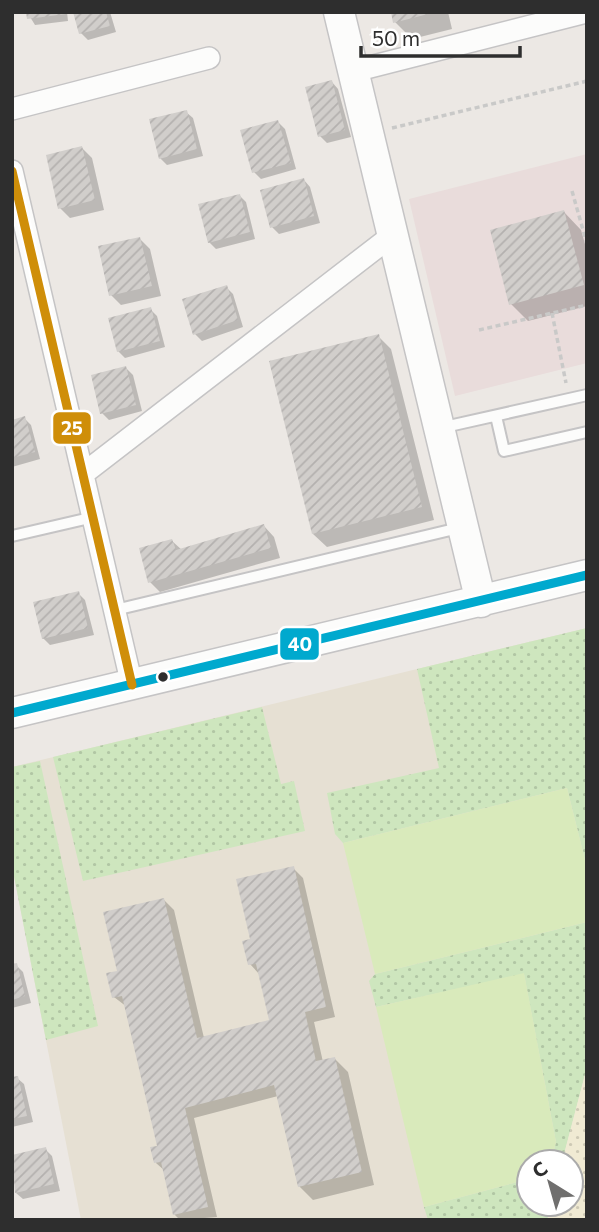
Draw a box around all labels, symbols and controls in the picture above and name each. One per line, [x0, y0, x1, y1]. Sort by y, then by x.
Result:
scale bar [361, 14, 520, 58]
text: 50 m [372, 25, 420, 50]
line badge: 25 [52, 411, 92, 445]
text: 25 [61, 416, 83, 439]
line badge: 40 [279, 627, 320, 661]
text: 40 [288, 632, 312, 655]
unlabelled marker [156, 670, 170, 684]
north arrow [515, 1148, 585, 1218]
text: С [527, 1156, 552, 1182]

